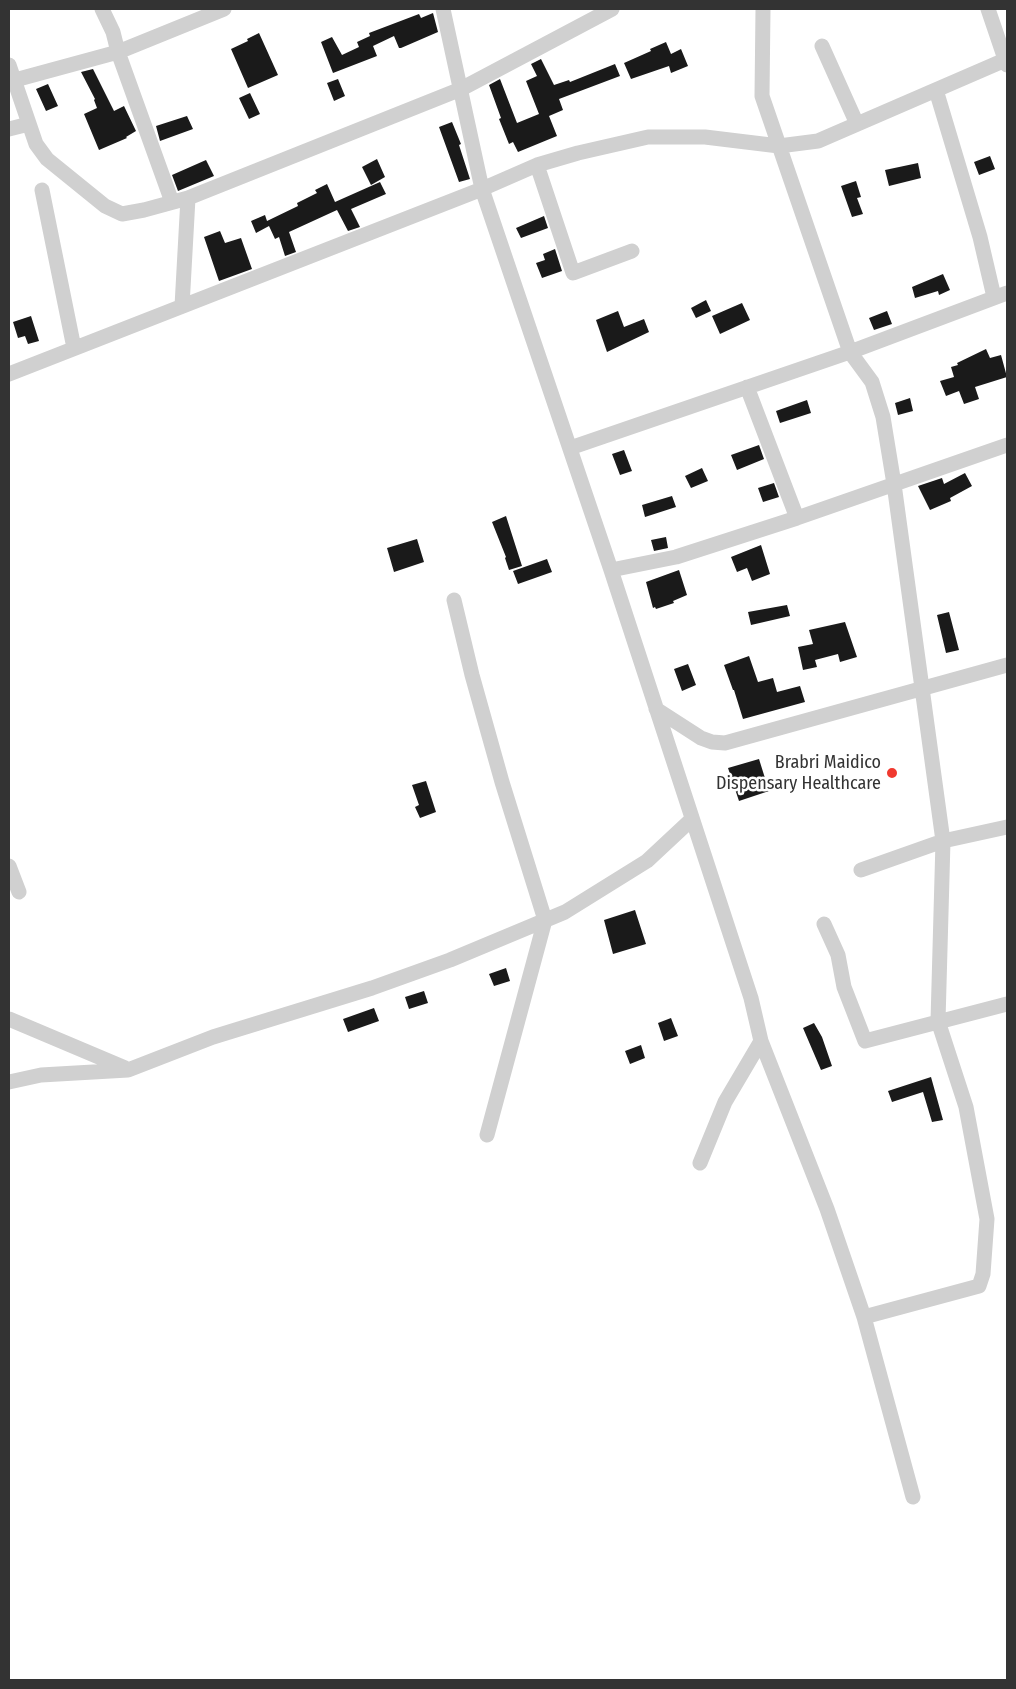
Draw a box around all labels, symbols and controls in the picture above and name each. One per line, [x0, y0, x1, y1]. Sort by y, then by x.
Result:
place label: Brabri Maidico Dispensary Healthcare [716, 752, 881, 794]
marker: Brabri Maidico Dispensary Healthcare [885, 766, 899, 780]

